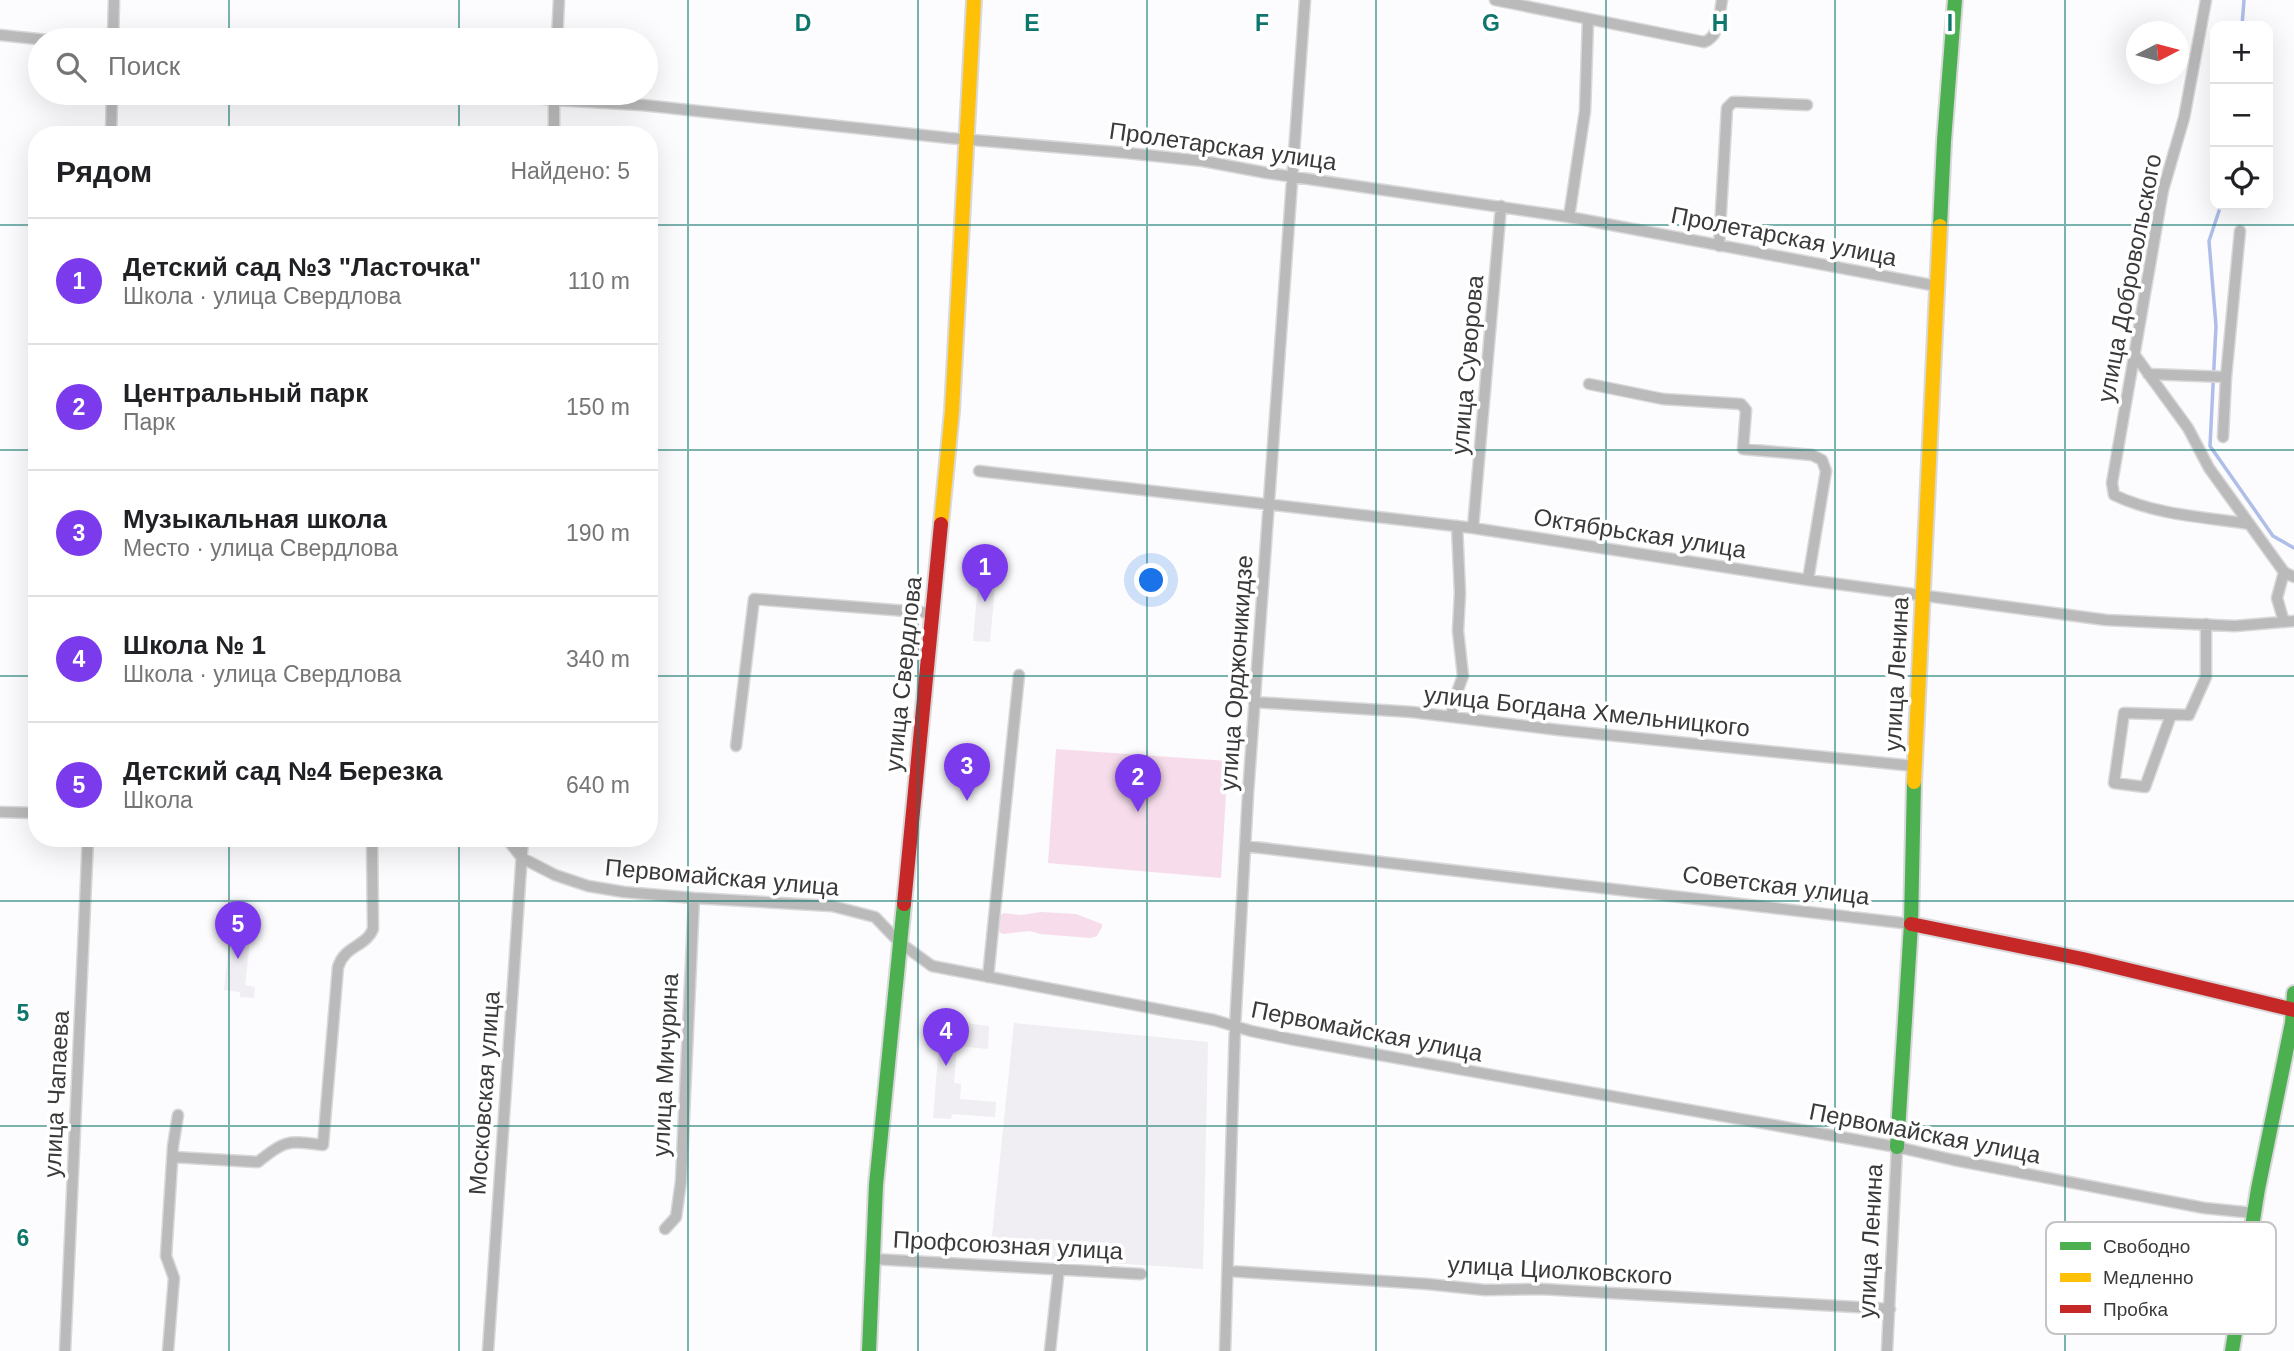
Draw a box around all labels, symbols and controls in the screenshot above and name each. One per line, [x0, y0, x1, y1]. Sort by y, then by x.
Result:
text: D [795, 10, 811, 36]
text: E [1024, 10, 1040, 36]
text: F [1255, 10, 1269, 36]
text: G [1482, 10, 1500, 36]
text: H [1712, 10, 1728, 36]
text: I [1947, 10, 1953, 36]
north arrow [2126, 21, 2189, 84]
map controls [2210, 21, 2273, 210]
button: + [2210, 21, 2273, 84]
search box [28, 28, 658, 105]
icon: search [52, 48, 90, 86]
text: Поиск [108, 51, 180, 81]
button: − [2210, 84, 2273, 147]
street label: Пролетарская улица [1108, 117, 1339, 175]
button: locate [2210, 147, 2273, 210]
street label: улица Добровольского [2092, 152, 2166, 404]
text: Рядом [56, 155, 152, 188]
text: Найдено: 5 [510, 158, 630, 184]
street label: Пролетарская улица [1669, 201, 1900, 271]
text: Детский сад №3 "Ласточка" [123, 252, 481, 282]
text: 1 [73, 268, 85, 294]
text: 110 m [568, 268, 630, 294]
street label: улица Суворова [1446, 273, 1488, 456]
text: Школа · улица Свердлова [123, 283, 401, 309]
text: Центральный парк [123, 378, 368, 408]
text: 2 [73, 394, 85, 420]
text: 150 m [566, 394, 630, 420]
text: Парк [123, 409, 175, 435]
street label: Октябрьская улица [1532, 503, 1749, 563]
text: Музыкальная школа [123, 504, 387, 534]
text: 3 [73, 520, 85, 546]
text: 190 m [566, 520, 630, 546]
text: Место · улица Свердлова [123, 535, 398, 561]
pin: 1 [962, 544, 1008, 602]
street label: улица Орджоникидзе [1214, 554, 1258, 792]
your location [1134, 563, 1168, 597]
street label: улица Свердлова [879, 574, 927, 773]
street label: улица Ленина [1878, 595, 1914, 752]
text: Школа № 1 [123, 630, 266, 660]
text: 4 [73, 646, 85, 672]
text: 340 m [566, 646, 630, 672]
text: Школа · улица Свердлова [123, 661, 401, 687]
street label: улица Богдана Хмельницкого [1423, 680, 1751, 742]
pin: 3 [944, 743, 990, 801]
pin: 2 [1115, 754, 1161, 812]
text: Детский сад №4 Березка [123, 756, 443, 786]
text: 5 [73, 772, 85, 798]
text: 640 m [566, 772, 630, 798]
text: Школа [123, 787, 193, 813]
street label: Первомайская улица [604, 853, 841, 901]
street label: Советская улица [1681, 860, 1872, 910]
pin: 5 [215, 901, 261, 959]
street label: улица Мичурина [647, 972, 683, 1157]
street label: Московская улица [463, 990, 505, 1196]
street label: Первомайская улица [1249, 995, 1486, 1067]
text: 5 [17, 1000, 30, 1026]
pin: 4 [923, 1008, 969, 1066]
street label: улица Чапаева [38, 1009, 74, 1178]
street label: Первомайская улица [1807, 1097, 2044, 1169]
street label: улица Ленина [1852, 1162, 1888, 1319]
legend [2046, 1222, 2276, 1334]
text: 6 [17, 1225, 29, 1251]
street label: Профсоюзная улица [892, 1225, 1124, 1265]
text: Свободно [2103, 1236, 2190, 1257]
street label: улица Циолковского [1447, 1251, 1673, 1289]
text: Медленно [2103, 1267, 2193, 1288]
text: Пробка [2103, 1299, 2168, 1320]

